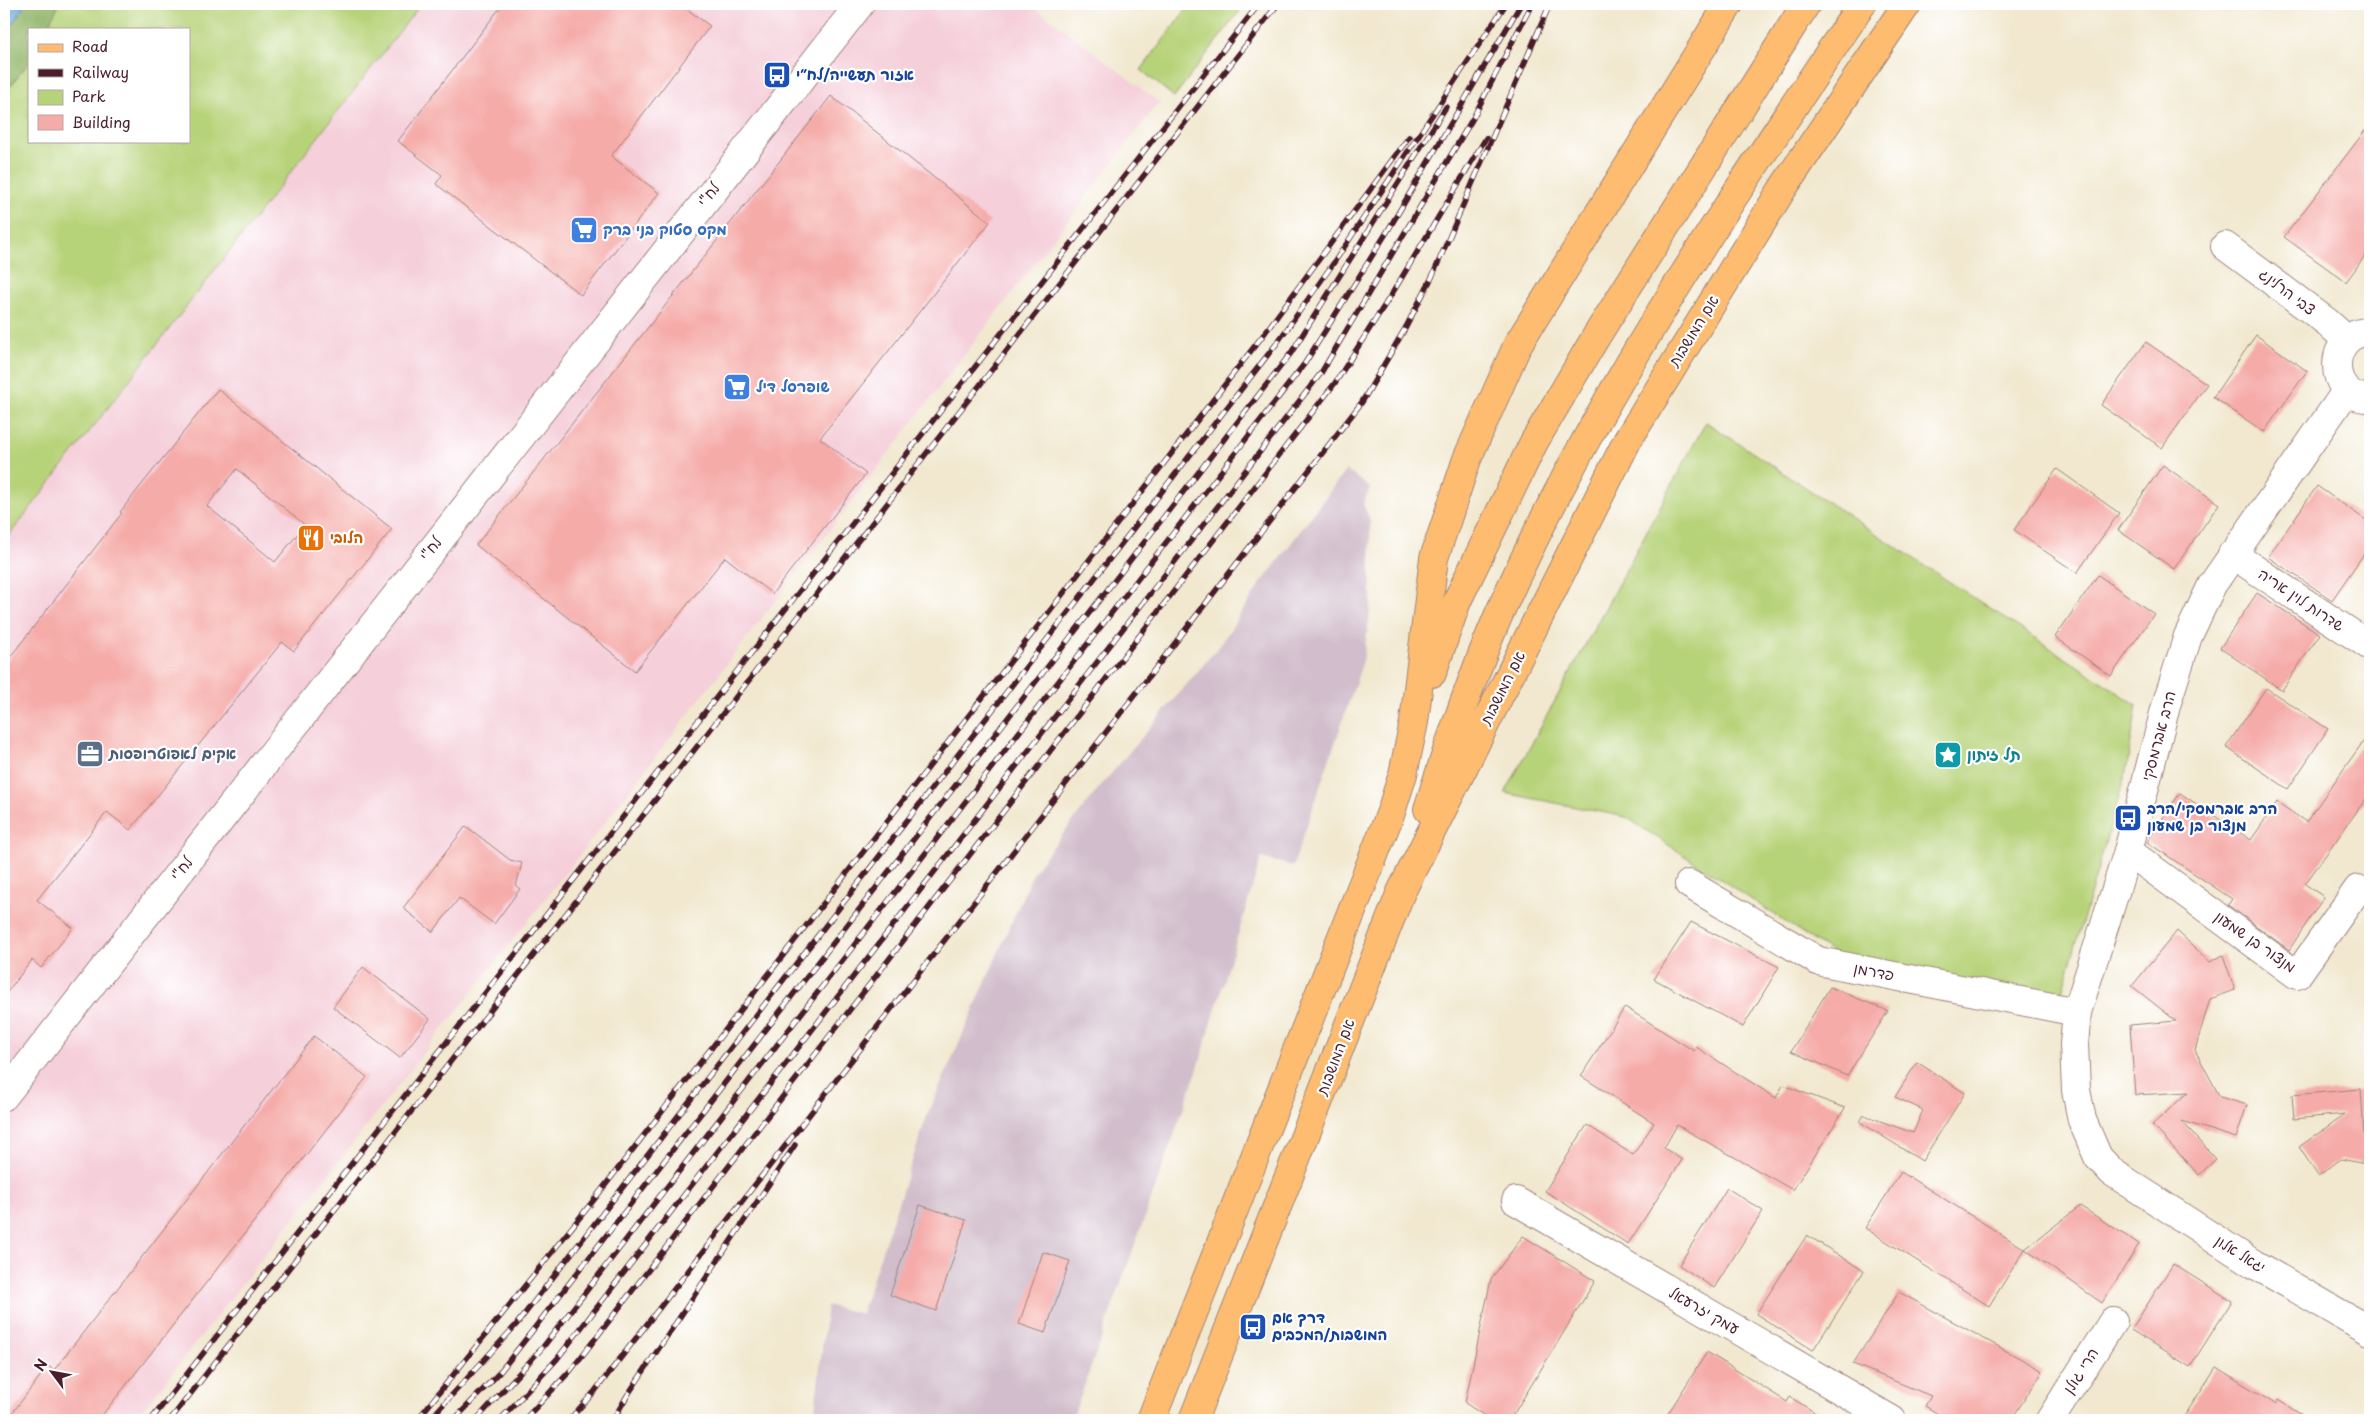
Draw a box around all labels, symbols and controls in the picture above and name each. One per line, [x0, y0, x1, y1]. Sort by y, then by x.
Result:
legend [28, 28, 190, 142]
text: Road [72, 34, 108, 57]
text: Railway [72, 60, 129, 83]
bus stop icon: אזור תעשייה/לח״י [762, 60, 792, 90]
place label: אזור תעשייה/לח״י [796, 62, 914, 85]
text: Park [72, 84, 106, 107]
text: Building [72, 110, 131, 133]
street label: לח"י [691, 176, 725, 211]
supermarket icon: מקס סטוק בני ברק [569, 215, 599, 245]
place label: מקס סטוק בני ברק [603, 217, 727, 240]
street label: צבי הרלינג [2255, 262, 2321, 320]
street label: אם המושבות [1661, 290, 1724, 371]
supermarket icon: שופרסל דיל [722, 372, 752, 402]
place label: שופרסל דיל [756, 374, 830, 397]
restaurant icon: הלובי [296, 523, 326, 553]
place label: הלובי [330, 525, 363, 548]
street label: לח"י [413, 530, 447, 565]
street label: שדרות לוין אריה [2254, 562, 2349, 636]
street label: אם המושבות [1473, 646, 1530, 729]
street label: הרב אברמסקי [2134, 688, 2181, 783]
office icon: אקים לאפוטרופסות [75, 739, 105, 769]
place icon: תל זיתון [1933, 740, 1963, 770]
place label: אקים לאפוטרופסות [107, 741, 236, 764]
place label: תל זיתון [1967, 742, 2021, 765]
place label: הרב אברמסקי/הרב מנצור בן שמעון [2146, 796, 2277, 836]
bus stop icon: הרב אברמסקי/הרב מנצור בן שמעון [2113, 803, 2143, 833]
street label: לח"י [164, 850, 198, 885]
street label: מנצור בן שמעון [2210, 904, 2301, 977]
street label: פדרמן [1852, 955, 1897, 986]
street label: אם המושבות [1309, 1015, 1360, 1099]
street label: יגאל אלון [2211, 1228, 2271, 1277]
street label: עמק יזרעאל [1665, 1280, 1744, 1339]
place label: דרך אם המושבות/המכבים [1272, 1305, 1387, 1345]
bus stop icon: דרך אם המושבות/המכבים [1238, 1312, 1268, 1342]
street label: הרי גולן [2056, 1343, 2103, 1398]
north arrow [28, 1346, 78, 1396]
text: N [29, 1355, 52, 1375]

